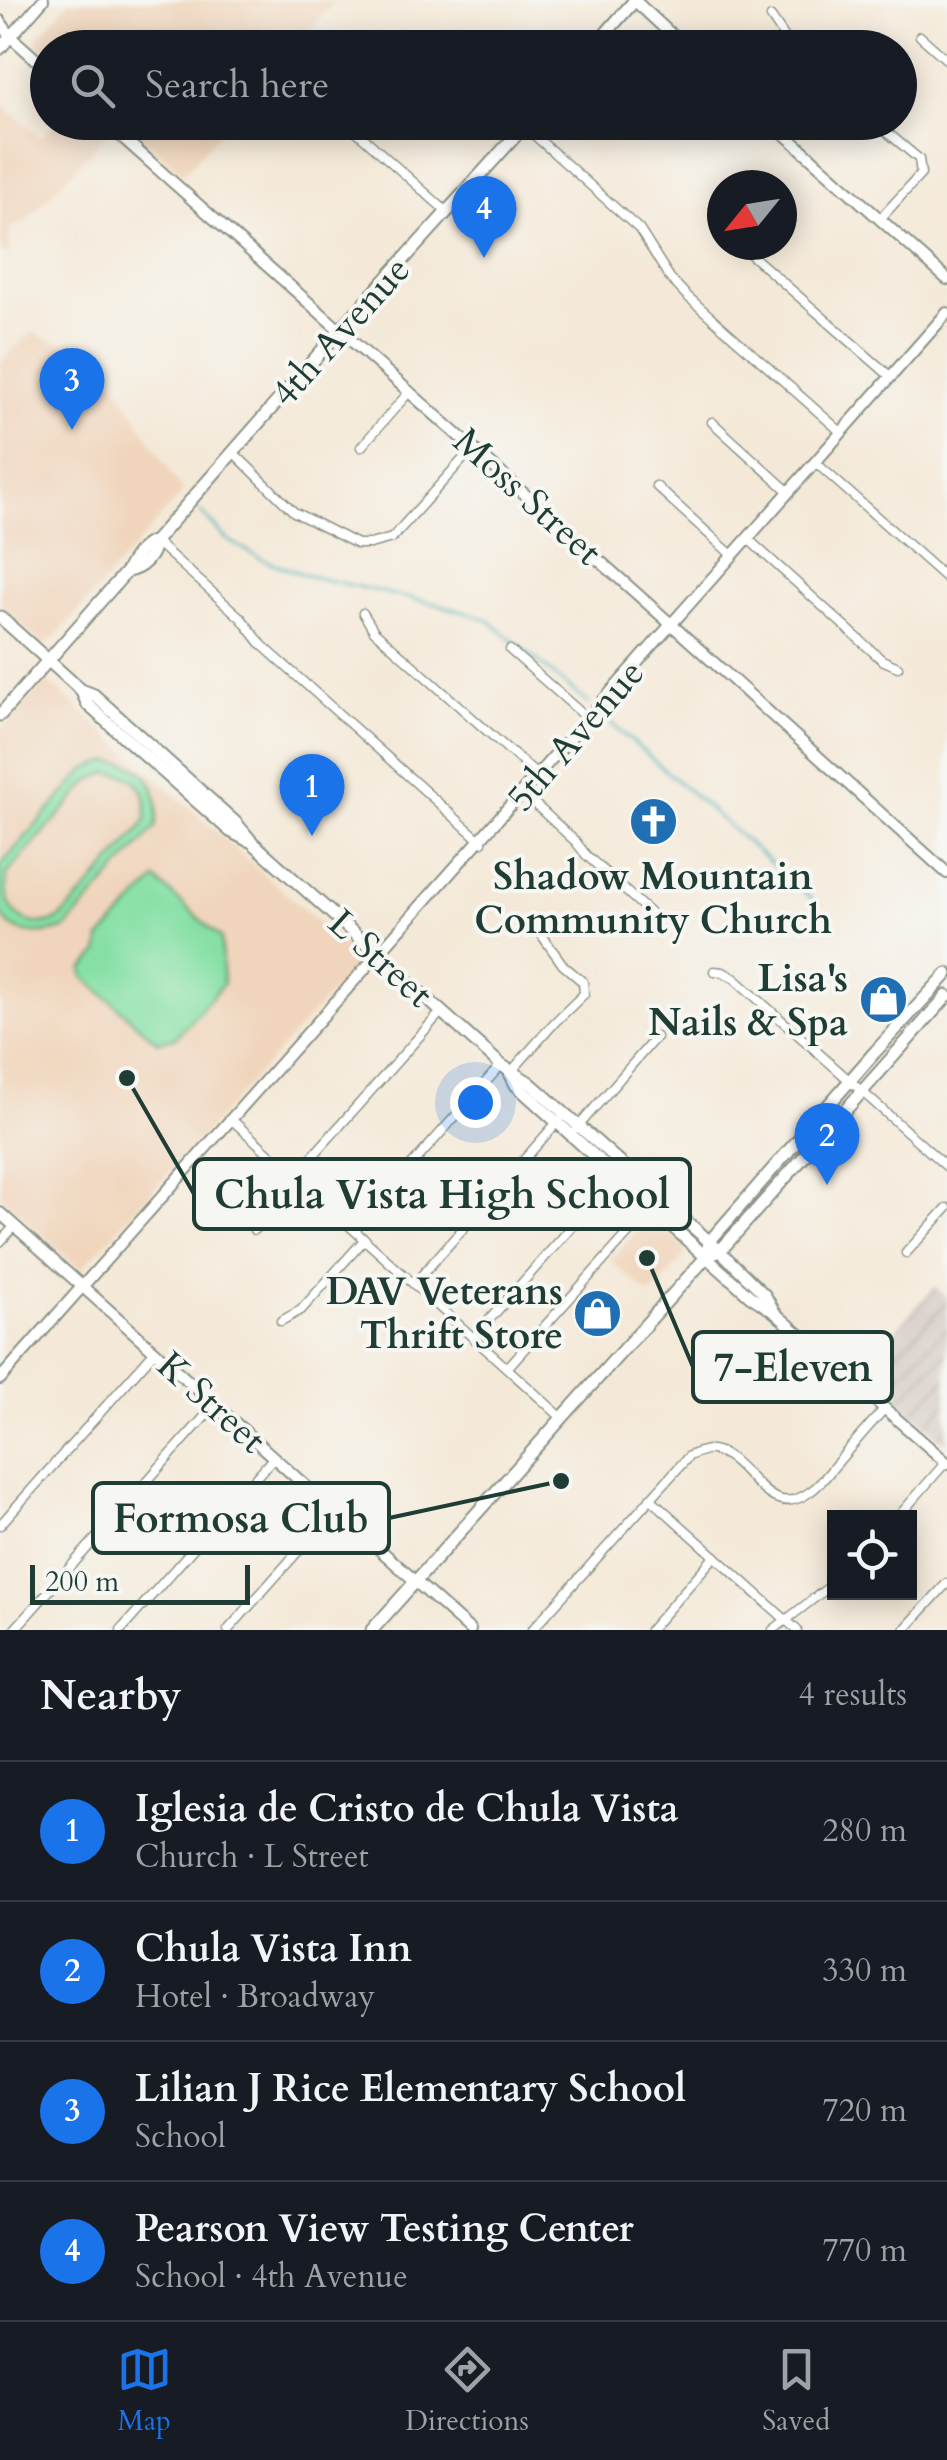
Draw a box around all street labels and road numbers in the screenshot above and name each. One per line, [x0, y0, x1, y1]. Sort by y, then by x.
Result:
street label: 4th Avenue [259, 245, 422, 418]
street label: Moss Street [442, 416, 613, 577]
street label: 5th Avenue [495, 648, 656, 823]
street label: L Street [317, 898, 444, 1020]
street label: K Street [146, 1340, 277, 1466]

